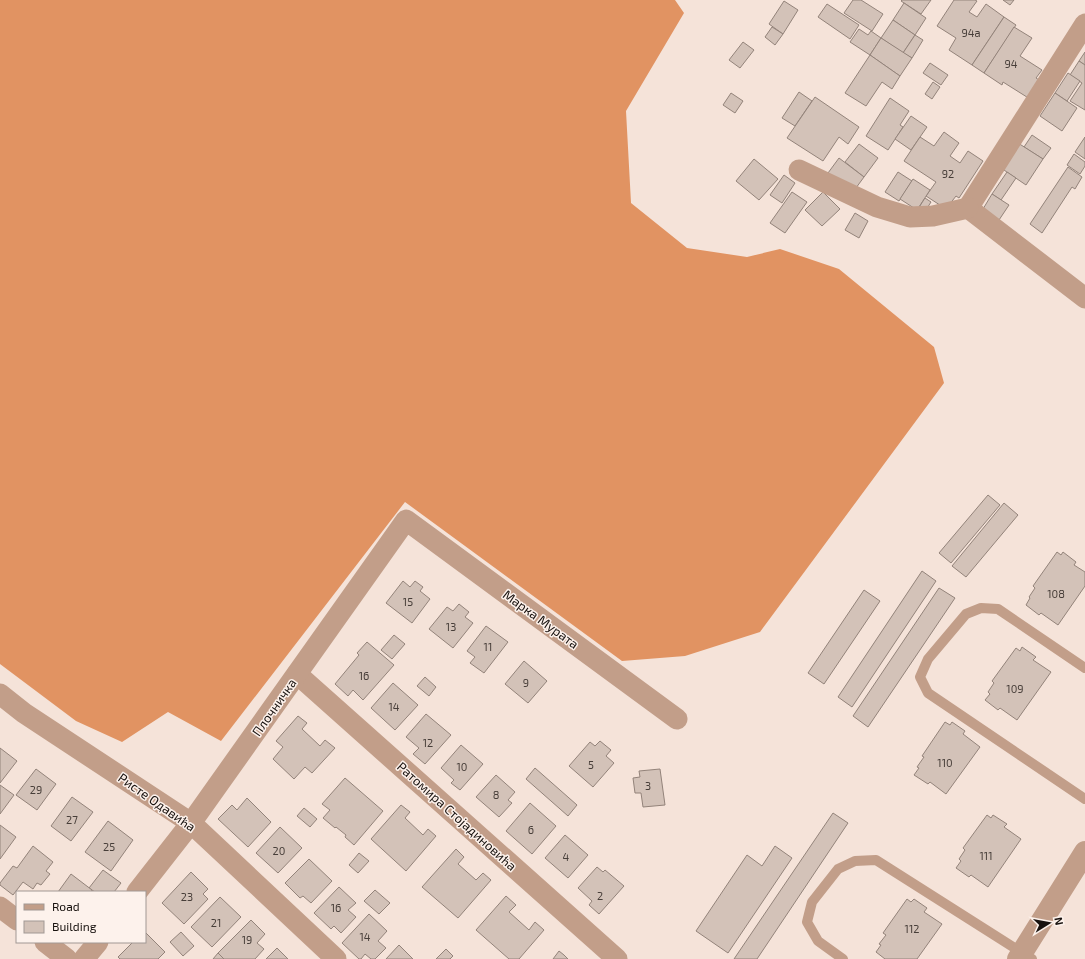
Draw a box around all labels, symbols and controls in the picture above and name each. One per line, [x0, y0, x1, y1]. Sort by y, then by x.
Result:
house number: 94a [961, 26, 981, 39]
house number: 94 [1004, 57, 1018, 70]
house number: 92 [942, 167, 954, 180]
street label: Марка Мурата [500, 586, 582, 652]
house number: 108 [1047, 587, 1065, 600]
house number: 15 [403, 595, 413, 608]
house number: 13 [446, 620, 456, 633]
house number: 11 [484, 640, 492, 653]
house number: 16 [359, 669, 369, 682]
street label: Плочничка [248, 675, 300, 739]
house number: 9 [523, 676, 529, 689]
house number: 109 [1006, 682, 1024, 695]
house number: 14 [388, 700, 400, 713]
house number: 12 [423, 736, 433, 749]
house number: 110 [937, 756, 953, 769]
street label: Ратомира Стојадиновића [394, 758, 520, 874]
house number: 5 [588, 758, 594, 771]
house number: 10 [456, 760, 468, 773]
street label: Ристе Одавића [115, 769, 199, 835]
house number: 3 [645, 779, 651, 792]
house number: 29 [30, 783, 42, 796]
house number: 8 [493, 788, 499, 801]
house number: 27 [66, 813, 78, 826]
house number: 6 [528, 823, 534, 836]
house number: 25 [103, 840, 115, 853]
house number: 20 [273, 844, 285, 857]
house number: 111 [979, 849, 993, 862]
house number: 4 [563, 850, 570, 863]
house number: 2 [597, 889, 603, 902]
house number: 23 [181, 890, 193, 903]
legend [16, 891, 146, 943]
text: Road [52, 899, 80, 913]
house number: 16 [331, 901, 341, 914]
north arrow [1029, 903, 1069, 943]
house number: 21 [211, 916, 221, 929]
text: N [1052, 916, 1066, 926]
text: Building [52, 919, 97, 933]
house number: 112 [905, 922, 919, 935]
house number: 14 [359, 930, 371, 943]
house number: 19 [242, 933, 252, 946]

